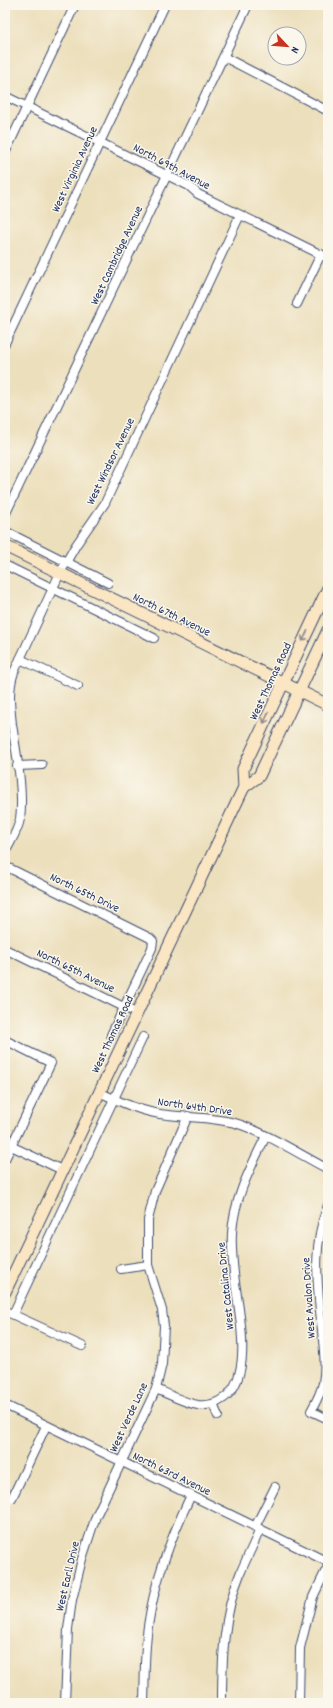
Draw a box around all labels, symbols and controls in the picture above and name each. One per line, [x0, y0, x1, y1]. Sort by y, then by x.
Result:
north arrow [267, 26, 307, 66]
text: N [286, 44, 303, 56]
street label: West Virginia Avenue [48, 124, 103, 215]
street label: North 69th Avenue [130, 140, 213, 195]
street label: West Cambridge Avenue [87, 203, 148, 308]
street label: West Windsor Avenue [83, 415, 140, 508]
street label: North 67th Avenue [130, 589, 213, 641]
one-way arrow [301, 630, 308, 642]
street label: West Thomas Road [246, 640, 297, 723]
one-way arrow [262, 712, 269, 724]
street label: North 65th Drive [47, 869, 122, 918]
street label: North 65th Avenue [33, 945, 117, 998]
street label: West Thomas Road [88, 993, 139, 1076]
street label: North 64th Drive [156, 1094, 233, 1121]
street label: West Catalina Drive [213, 1241, 240, 1331]
street label: West Avalon Drive [298, 1257, 321, 1339]
street label: West Verde Lane [106, 1380, 153, 1455]
street label: North 63rd Avenue [129, 1448, 213, 1501]
street label: West Earll Drive [52, 1540, 85, 1613]

